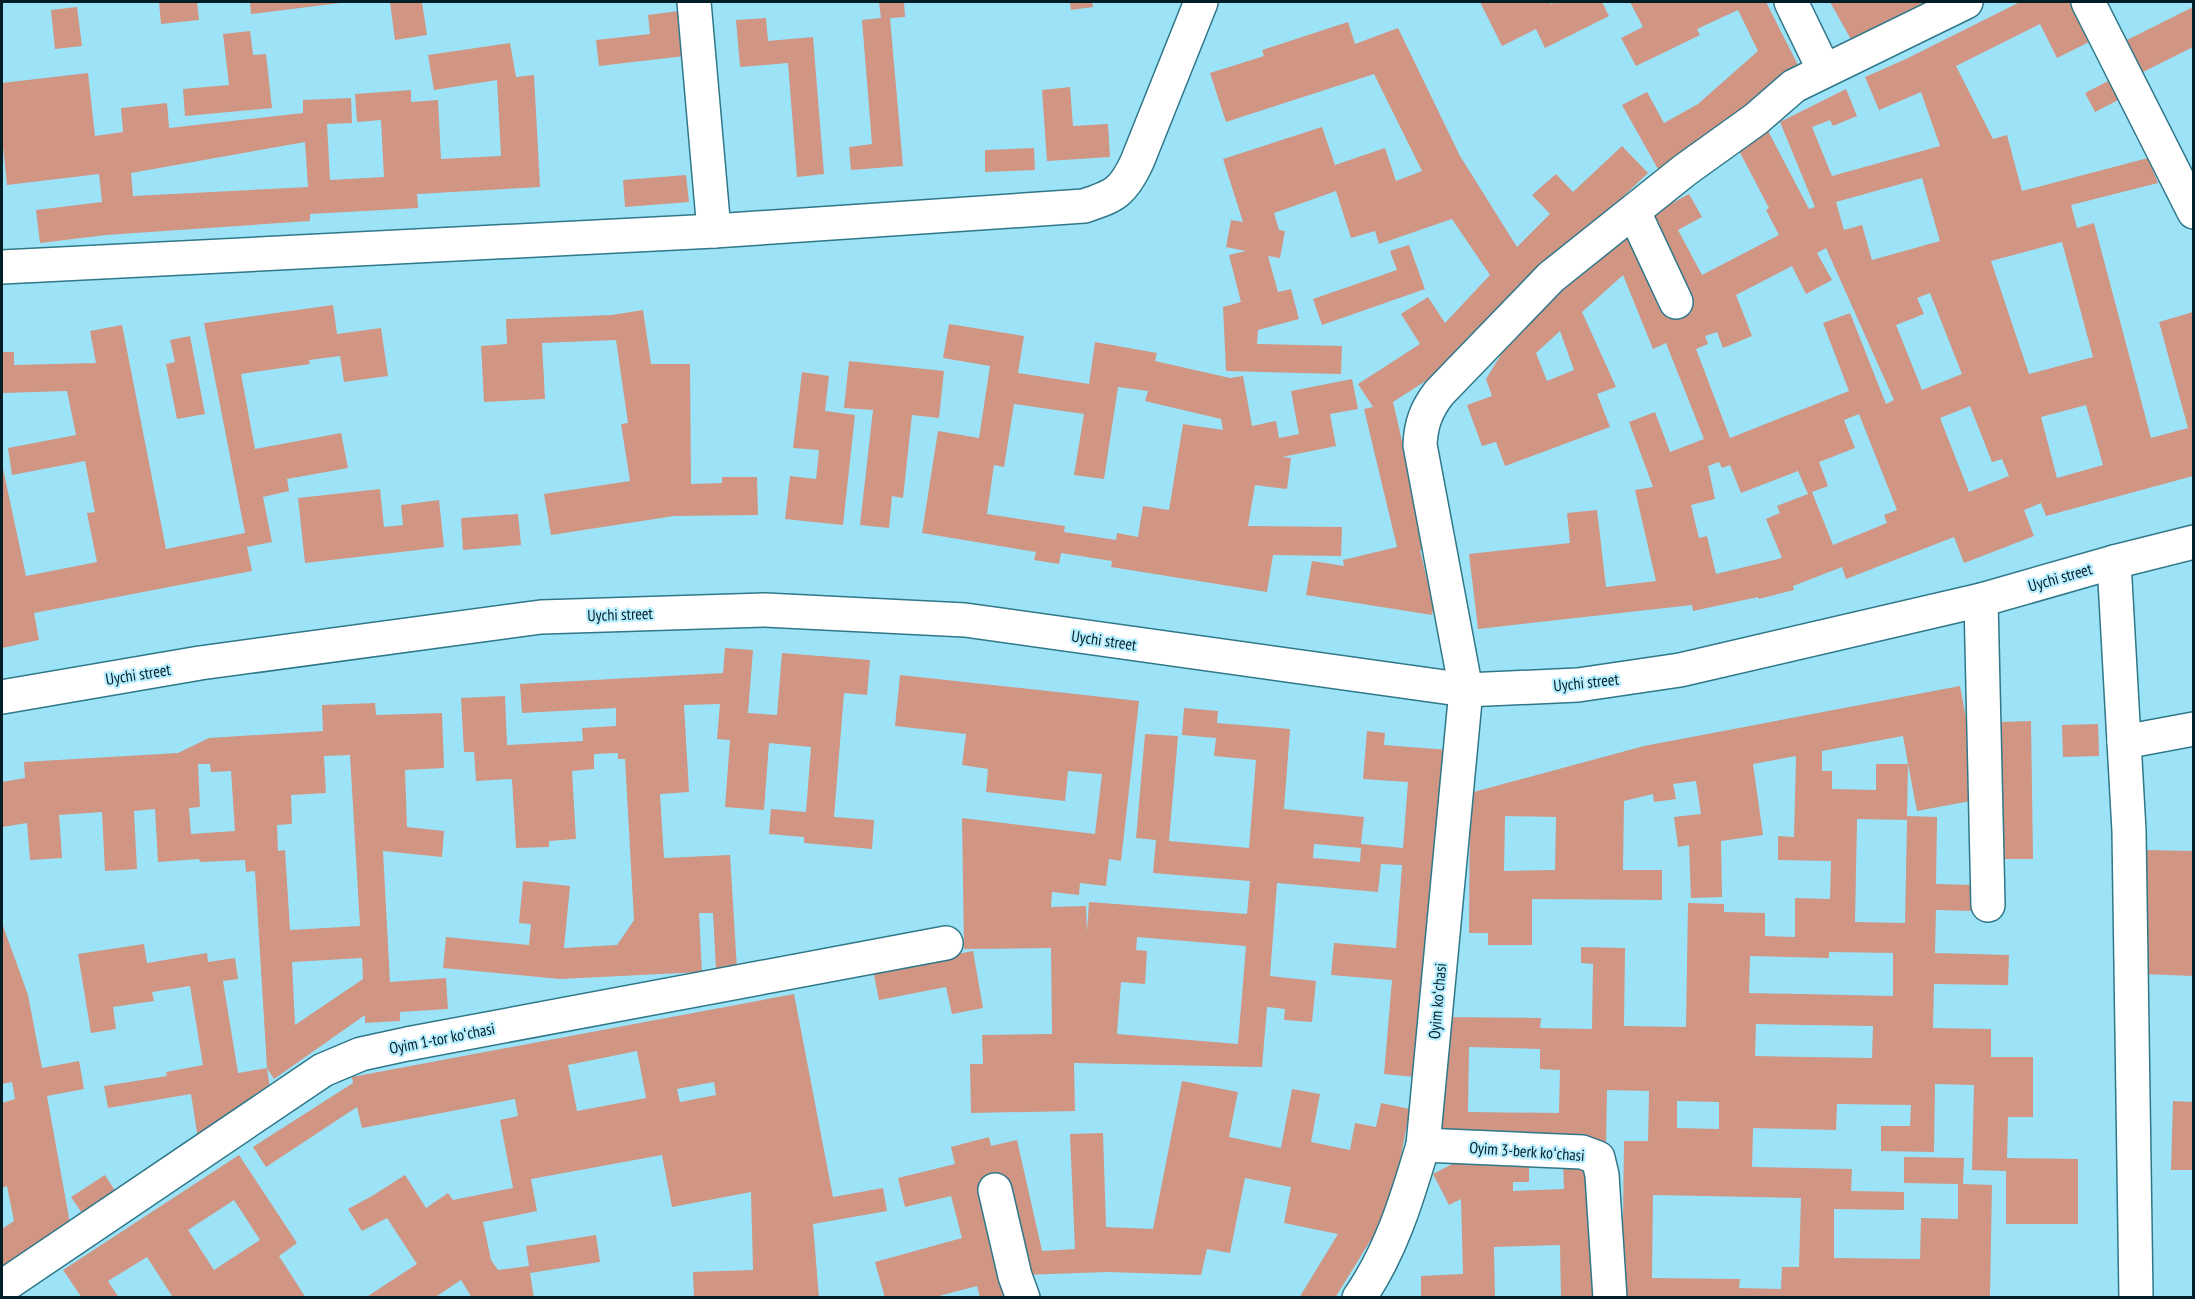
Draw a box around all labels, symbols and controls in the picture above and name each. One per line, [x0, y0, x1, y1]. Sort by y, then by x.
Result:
street label: Uychi street [2026, 558, 2095, 596]
street label: Uychi street [587, 603, 654, 625]
street label: Uychi street [1070, 626, 1138, 655]
street label: Uychi street [104, 659, 173, 689]
street label: Uychi street [1552, 669, 1620, 695]
street label: Oyim koʻchasi [1424, 962, 1450, 1040]
street label: Oyim 1-tor koʻchasi [387, 1018, 497, 1058]
street label: Oyim 3-berk koʻchasi [1469, 1137, 1585, 1165]

